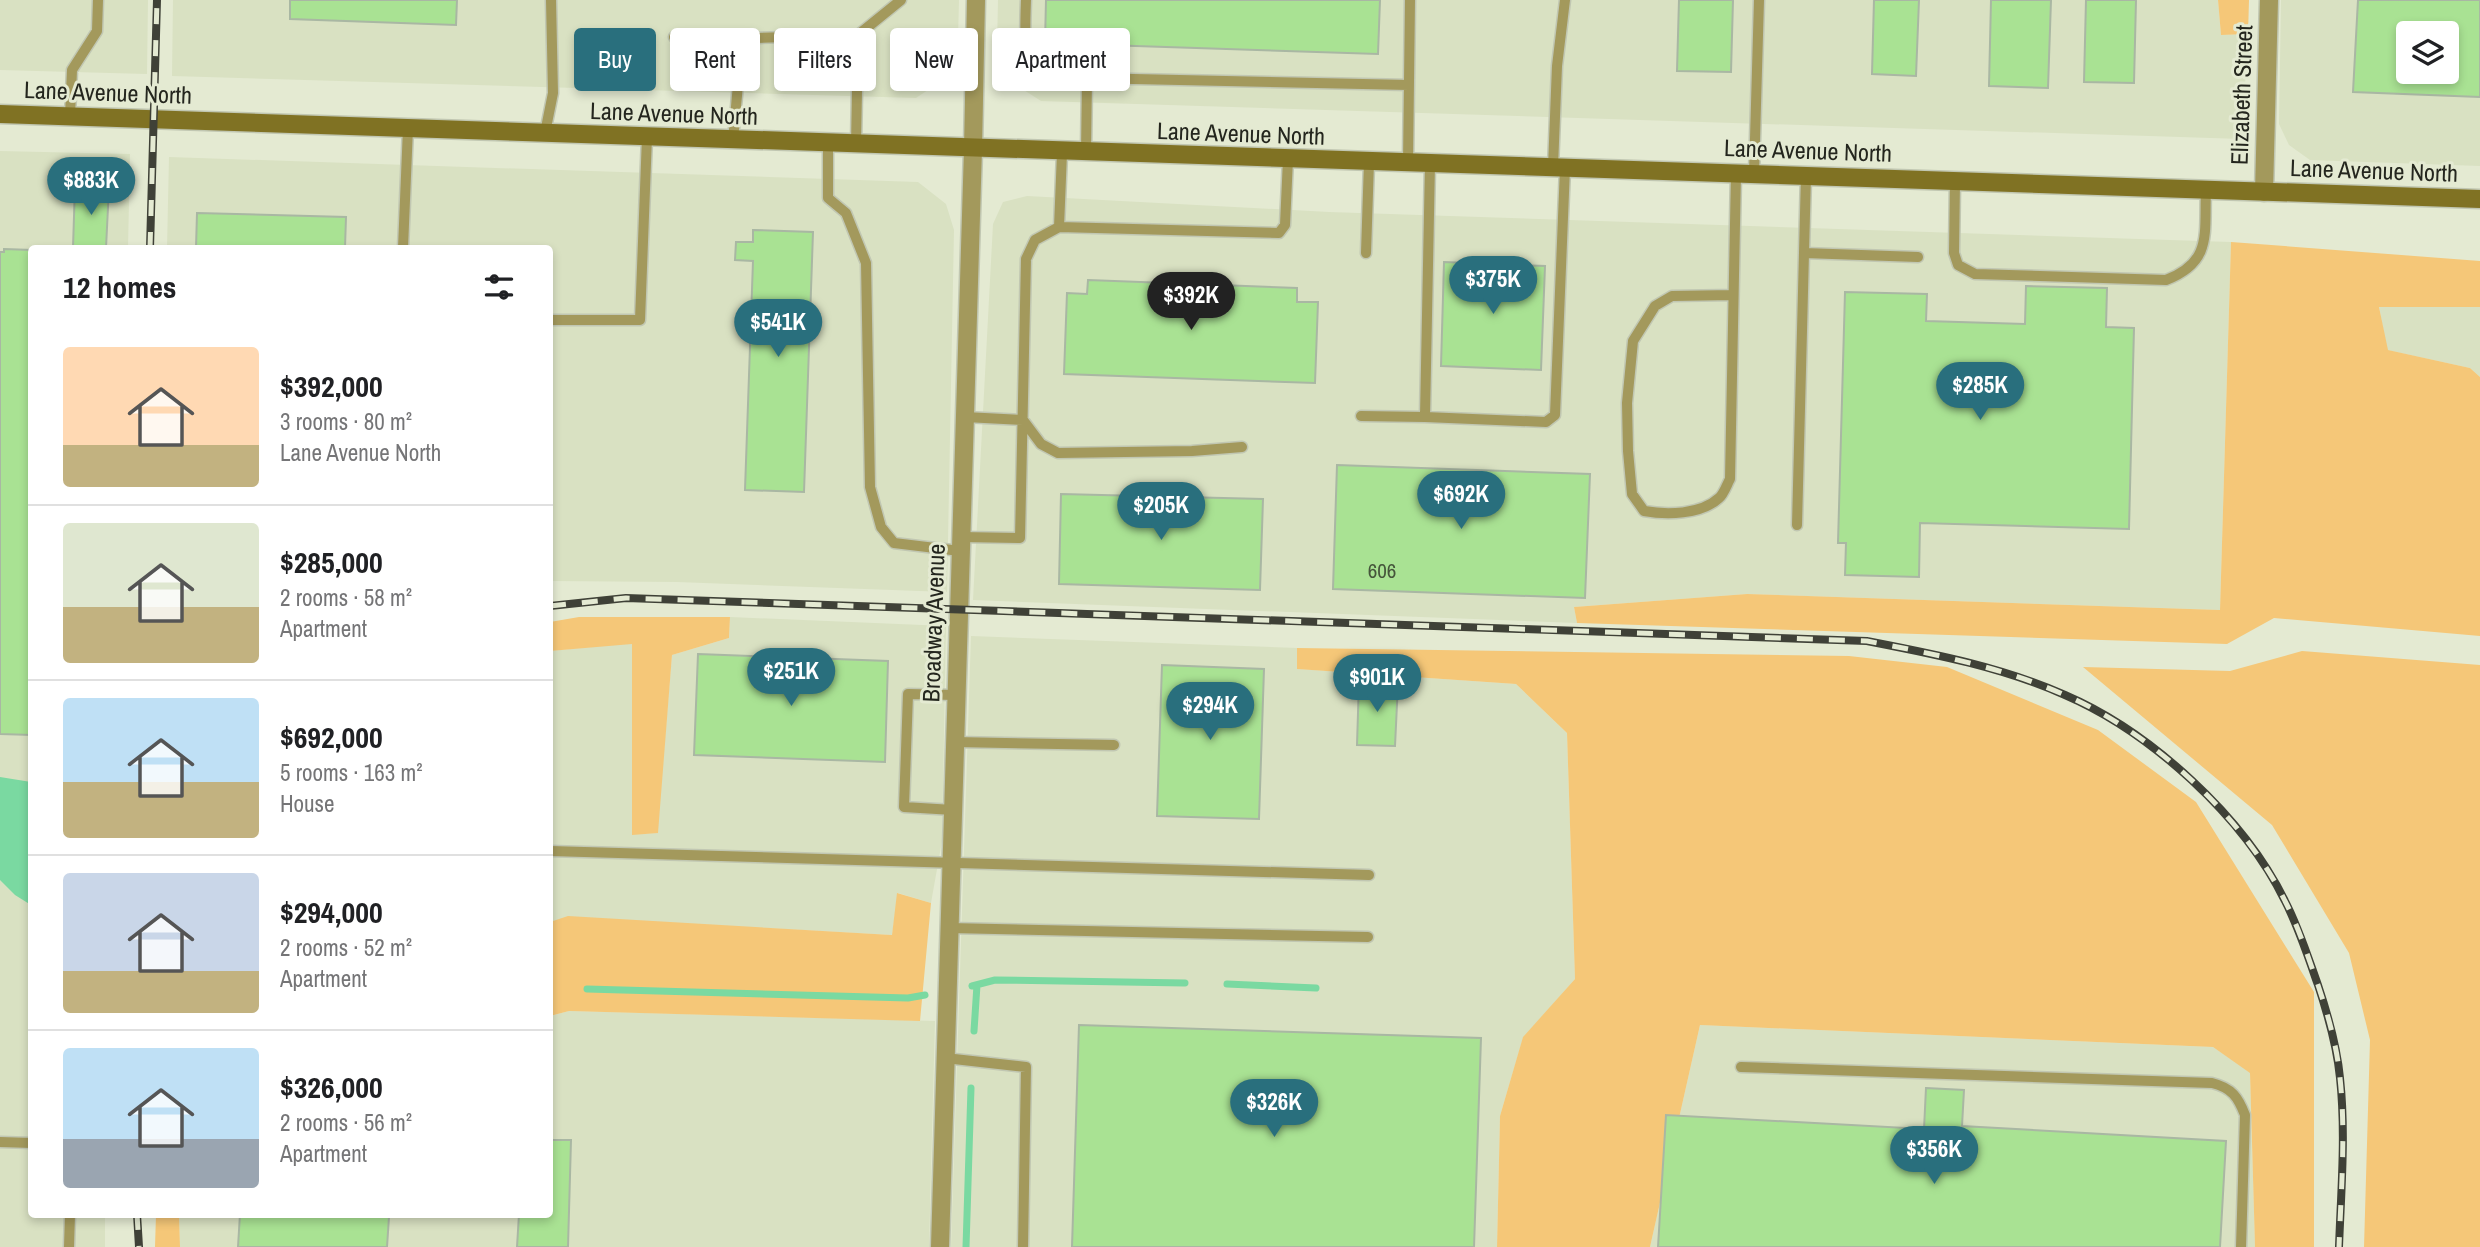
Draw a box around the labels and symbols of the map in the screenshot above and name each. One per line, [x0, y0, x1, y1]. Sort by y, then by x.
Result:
street label: Elizabeth Street [2223, 24, 2259, 166]
street label: Lane Avenue North [23, 73, 193, 111]
street label: Lane Avenue North [589, 94, 759, 132]
street label: Lane Avenue North [1156, 114, 1326, 152]
street label: Lane Avenue North [1723, 131, 1893, 169]
street label: Lane Avenue North [2289, 151, 2459, 189]
pin: $883K [42, 158, 140, 217]
pin: $375K [1444, 256, 1542, 316]
pin: $392K [1142, 272, 1240, 332]
pin: $541K [729, 300, 827, 359]
pin: $285K [1931, 362, 2029, 422]
pin: $692K [1412, 472, 1510, 531]
pin: $205K [1112, 482, 1210, 542]
street label: Broadway Avenue [914, 543, 952, 703]
house number: 606 [1368, 556, 1396, 585]
pin: $251K [742, 648, 840, 708]
pin: $901K [1328, 654, 1426, 714]
pin: $294K [1161, 682, 1259, 742]
pin: $326K [1225, 1080, 1323, 1139]
pin: $356K [1885, 1126, 1983, 1186]

